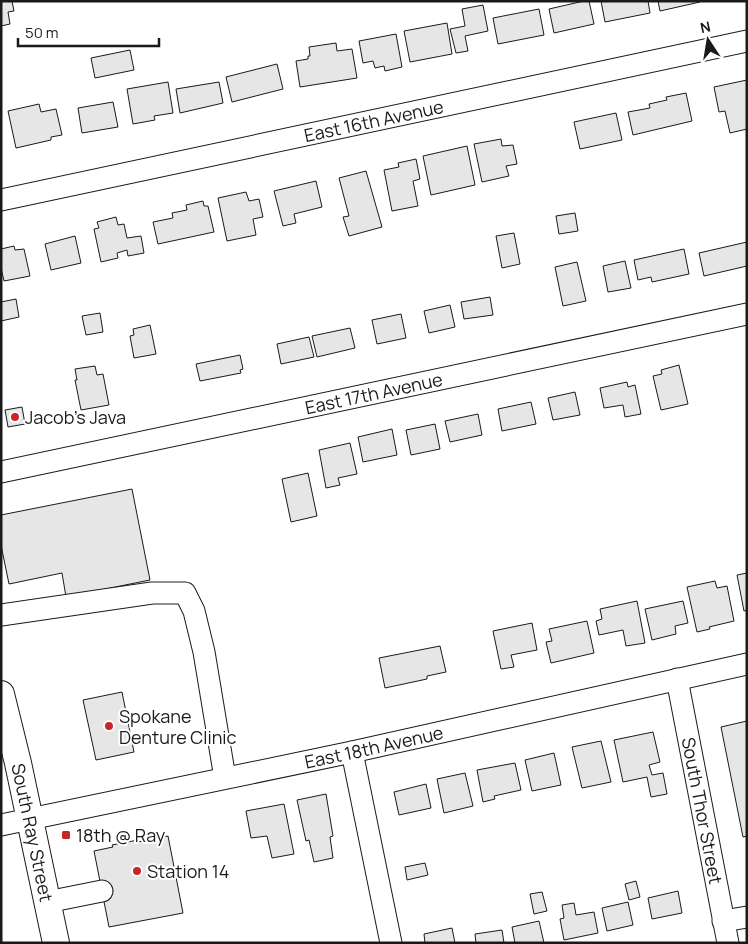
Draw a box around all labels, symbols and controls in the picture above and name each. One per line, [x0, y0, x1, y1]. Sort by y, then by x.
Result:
scale bar [18, 15, 159, 47]
north arrow [683, 15, 733, 65]
text: N [698, 16, 712, 37]
text: 50 m [25, 22, 59, 43]
street label: East 16th Avenue [302, 94, 446, 147]
street label: East 17th Avenue [303, 367, 445, 419]
place label: Jacob's Java [25, 405, 126, 429]
marker: Jacob's Java [9, 411, 21, 423]
place label: Spokane Denture Clinic [119, 704, 237, 749]
marker: Spokane Denture Clinic [103, 720, 115, 732]
street label: East 18th Avenue [302, 720, 445, 774]
street label: South Thor Street [676, 735, 728, 886]
street label: South Ray Street [6, 761, 59, 904]
place label: 18th @ Ray [76, 823, 166, 847]
marker: 18th @ Ray [60, 829, 72, 841]
place label: Station 14 [147, 859, 229, 883]
marker: Station 14 [131, 865, 143, 877]

